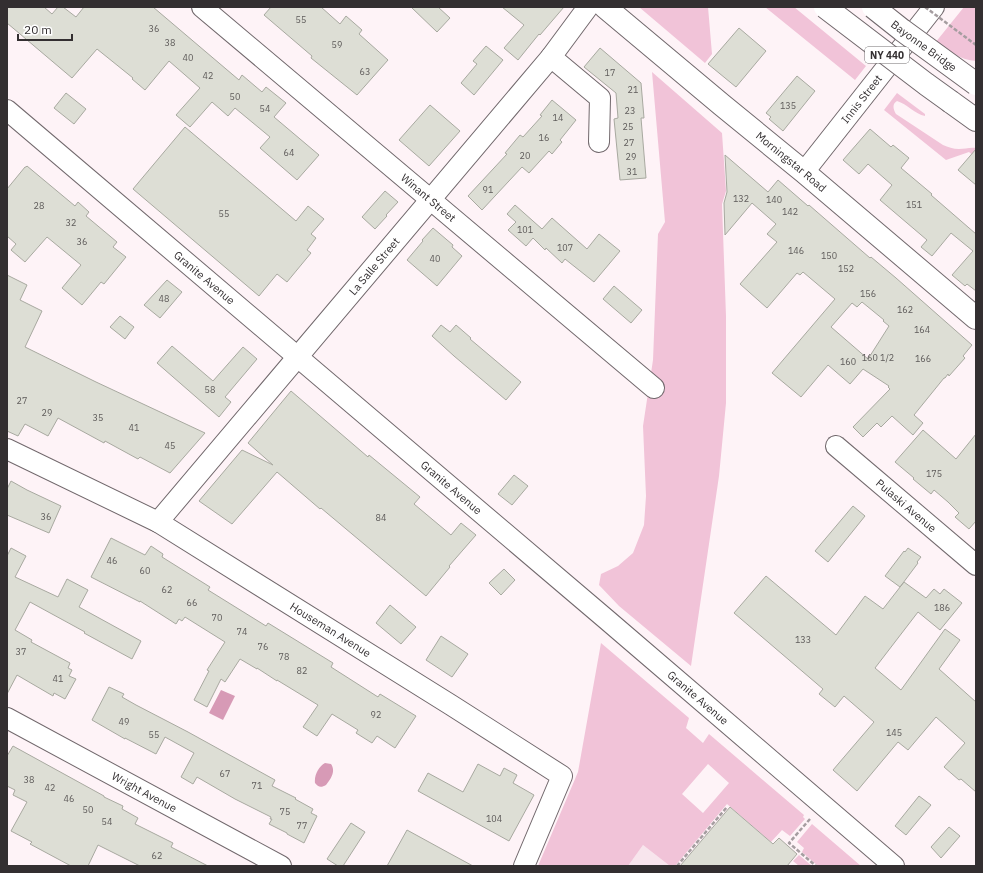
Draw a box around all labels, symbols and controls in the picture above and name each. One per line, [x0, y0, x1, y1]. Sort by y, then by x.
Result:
house number: 55 [296, 14, 306, 25]
scale bar [18, 16, 72, 42]
street label: Bayonne Bridge [888, 17, 959, 75]
text: 20 m [24, 22, 52, 37]
house number: 36 [149, 23, 159, 34]
house number: 38 [165, 37, 175, 48]
house number: 59 [332, 39, 342, 50]
road number: NY 440 [865, 47, 909, 63]
house number: 40 [183, 52, 193, 63]
house number: 63 [360, 66, 370, 77]
house number: 17 [605, 67, 615, 78]
house number: 42 [203, 70, 213, 81]
street label: Innis Street [838, 72, 885, 126]
house number: 21 [628, 84, 638, 95]
house number: 50 [230, 91, 240, 102]
house number: 135 [780, 100, 796, 111]
house number: 54 [260, 103, 270, 114]
house number: 23 [625, 105, 635, 116]
house number: 14 [553, 112, 563, 123]
house number: 25 [623, 121, 633, 132]
street label: Morningstar Road [753, 129, 829, 195]
house number: 16 [539, 132, 549, 143]
house number: 27 [624, 137, 634, 148]
house number: 64 [284, 147, 294, 158]
house number: 20 [520, 150, 530, 161]
house number: 29 [626, 151, 636, 162]
house number: 31 [627, 166, 637, 177]
street label: Winant Street [398, 171, 459, 225]
house number: 91 [483, 184, 493, 195]
house number: 132 [733, 193, 749, 204]
house number: 140 [766, 194, 782, 205]
house number: 151 [906, 199, 922, 210]
house number: 28 [34, 200, 44, 211]
house number: 142 [782, 206, 798, 217]
house number: 55 [219, 208, 229, 219]
house number: 32 [66, 217, 76, 228]
house number: 101 [517, 224, 533, 235]
street label: La Salle Street [346, 234, 403, 298]
house number: 36 [77, 236, 87, 247]
house number: 107 [557, 242, 573, 253]
house number: 146 [788, 245, 804, 256]
street label: Granite Avenue [171, 248, 238, 308]
house number: 150 [821, 250, 837, 261]
house number: 40 [430, 253, 440, 264]
house number: 152 [838, 263, 854, 274]
house number: 156 [860, 288, 876, 299]
house number: 48 [159, 293, 169, 304]
house number: 162 [897, 304, 913, 315]
house number: 164 [914, 324, 930, 335]
house number: 160 1/2 [862, 352, 894, 363]
house number: 166 [915, 353, 931, 364]
house number: 160 [840, 356, 856, 367]
house number: 58 [205, 384, 215, 395]
house number: 27 [17, 395, 27, 406]
house number: 29 [42, 407, 52, 418]
house number: 35 [93, 412, 103, 423]
house number: 41 [129, 422, 139, 433]
house number: 45 [165, 440, 175, 451]
street label: Granite Avenue [418, 458, 485, 517]
house number: 175 [926, 468, 942, 479]
street label: Pulaski Avenue [873, 476, 939, 535]
house number: 36 [41, 511, 51, 522]
house number: 84 [376, 512, 386, 523]
house number: 46 [107, 555, 117, 566]
house number: 60 [140, 565, 150, 576]
house number: 62 [162, 584, 172, 595]
house number: 66 [187, 597, 197, 608]
street label: Houseman Avenue [287, 599, 373, 660]
house number: 186 [934, 602, 950, 613]
house number: 70 [212, 612, 222, 623]
house number: 74 [237, 626, 247, 637]
house number: 133 [795, 634, 811, 645]
house number: 76 [258, 641, 268, 652]
house number: 37 [16, 646, 26, 657]
house number: 78 [279, 651, 289, 662]
house number: 82 [297, 665, 307, 676]
street label: Granite Avenue [664, 668, 731, 728]
house number: 41 [53, 673, 63, 684]
house number: 92 [371, 709, 381, 720]
house number: 49 [119, 716, 129, 727]
house number: 145 [886, 727, 902, 738]
house number: 55 [149, 729, 159, 740]
house number: 67 [220, 768, 230, 779]
street label: Wright Avenue [109, 769, 179, 815]
house number: 38 [24, 774, 34, 785]
house number: 71 [252, 780, 262, 791]
house number: 42 [45, 782, 55, 793]
house number: 46 [64, 793, 74, 804]
house number: 50 [83, 804, 93, 815]
house number: 75 [280, 806, 290, 817]
house number: 104 [486, 813, 502, 824]
house number: 54 [102, 816, 112, 827]
house number: 77 [297, 820, 307, 831]
house number: 62 [152, 850, 162, 861]

